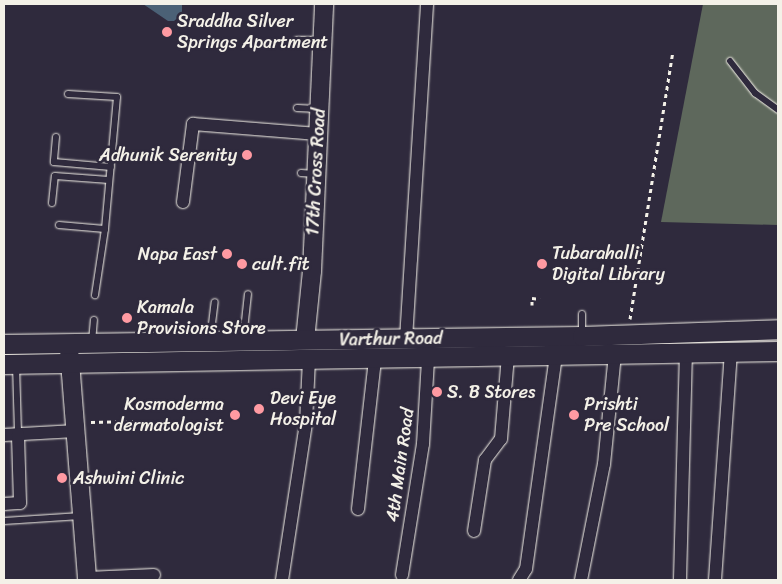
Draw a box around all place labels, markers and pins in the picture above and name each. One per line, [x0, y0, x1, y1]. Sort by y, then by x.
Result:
place label: Sraddha Silver Springs Apartment [177, 11, 327, 54]
marker: Sraddha Silver Springs Apartment [161, 26, 173, 38]
place label: Adhunik Serenity [99, 144, 237, 166]
marker: Adhunik Serenity [241, 149, 253, 161]
place label: Napa East [137, 243, 217, 265]
place label: Tubarahalli Digital Library [552, 243, 665, 286]
marker: Napa East [221, 248, 233, 260]
place label: cult.fit [252, 253, 310, 275]
marker: cult.fit [236, 258, 248, 270]
marker: Tubarahalli Digital Library [536, 258, 548, 270]
place label: Kamala Provisions Store [137, 297, 267, 340]
marker: Kamala Provisions Store [121, 312, 133, 324]
place label: S. B Stores [447, 381, 537, 403]
marker: S. B Stores [431, 386, 443, 398]
place label: Devi Eye Hospital [270, 388, 337, 430]
place label: Kosmoderma dermatologist [114, 394, 224, 436]
place label: Prishti Pre School [584, 394, 669, 436]
marker: Devi Eye Hospital [252, 402, 266, 416]
marker: Kosmoderma dermatologist [228, 408, 242, 422]
marker: Prishti Pre School [568, 409, 580, 421]
place label: Ashwini Clinic [73, 467, 184, 489]
marker: Ashwini Clinic [55, 471, 69, 485]

